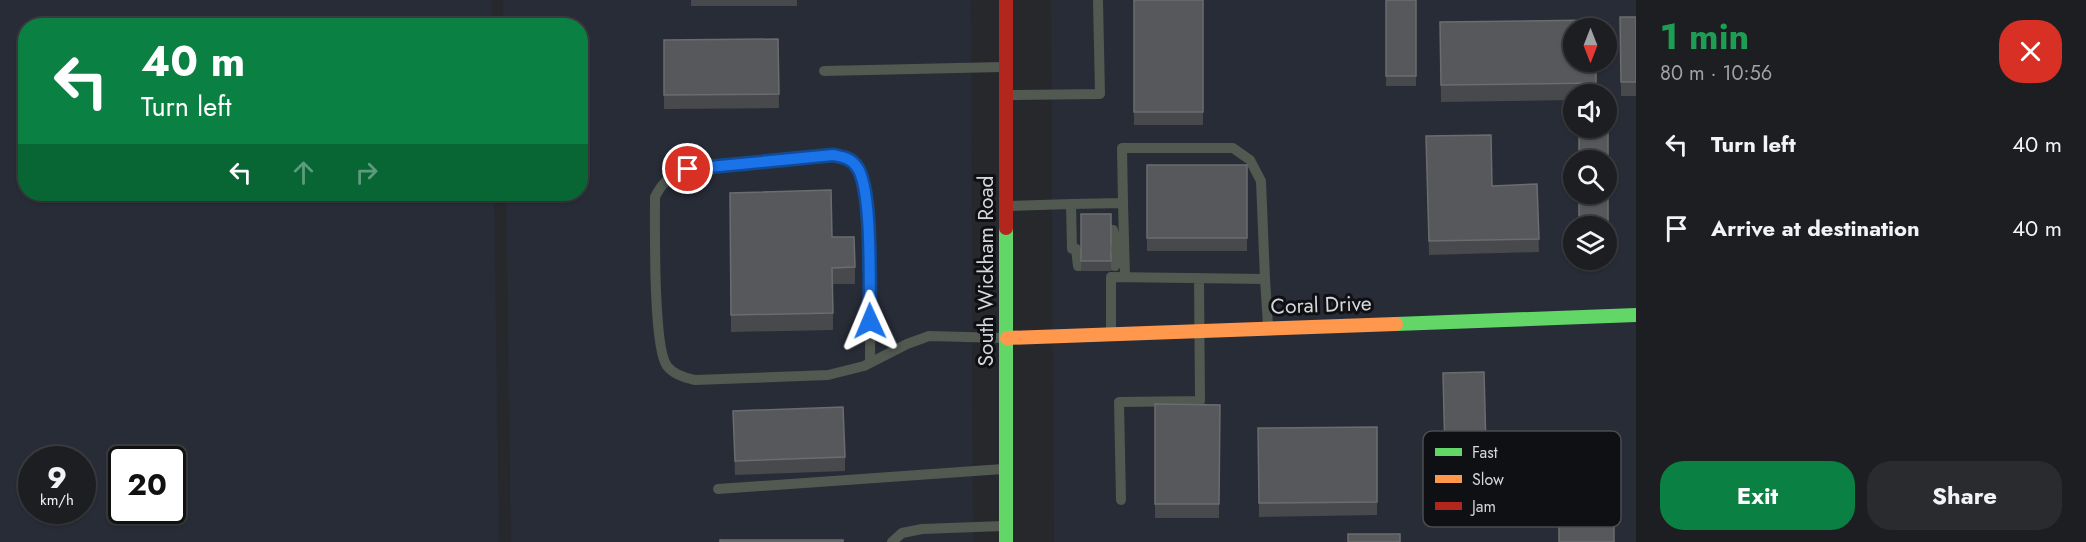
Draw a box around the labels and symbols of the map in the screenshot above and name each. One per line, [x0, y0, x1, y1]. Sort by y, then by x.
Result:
north arrow [1563, 18, 1617, 72]
pin [662, 143, 713, 194]
street label: South Wickham Road [971, 176, 1001, 367]
street label: Coral Drive [1270, 288, 1372, 322]
position arrow [838, 289, 902, 353]
legend [1423, 431, 1621, 527]
text: Fast [1472, 441, 1498, 464]
speed limit sign: 20 [108, 446, 186, 524]
text: Slow [1472, 468, 1504, 491]
text: Jam [1470, 495, 1496, 518]

